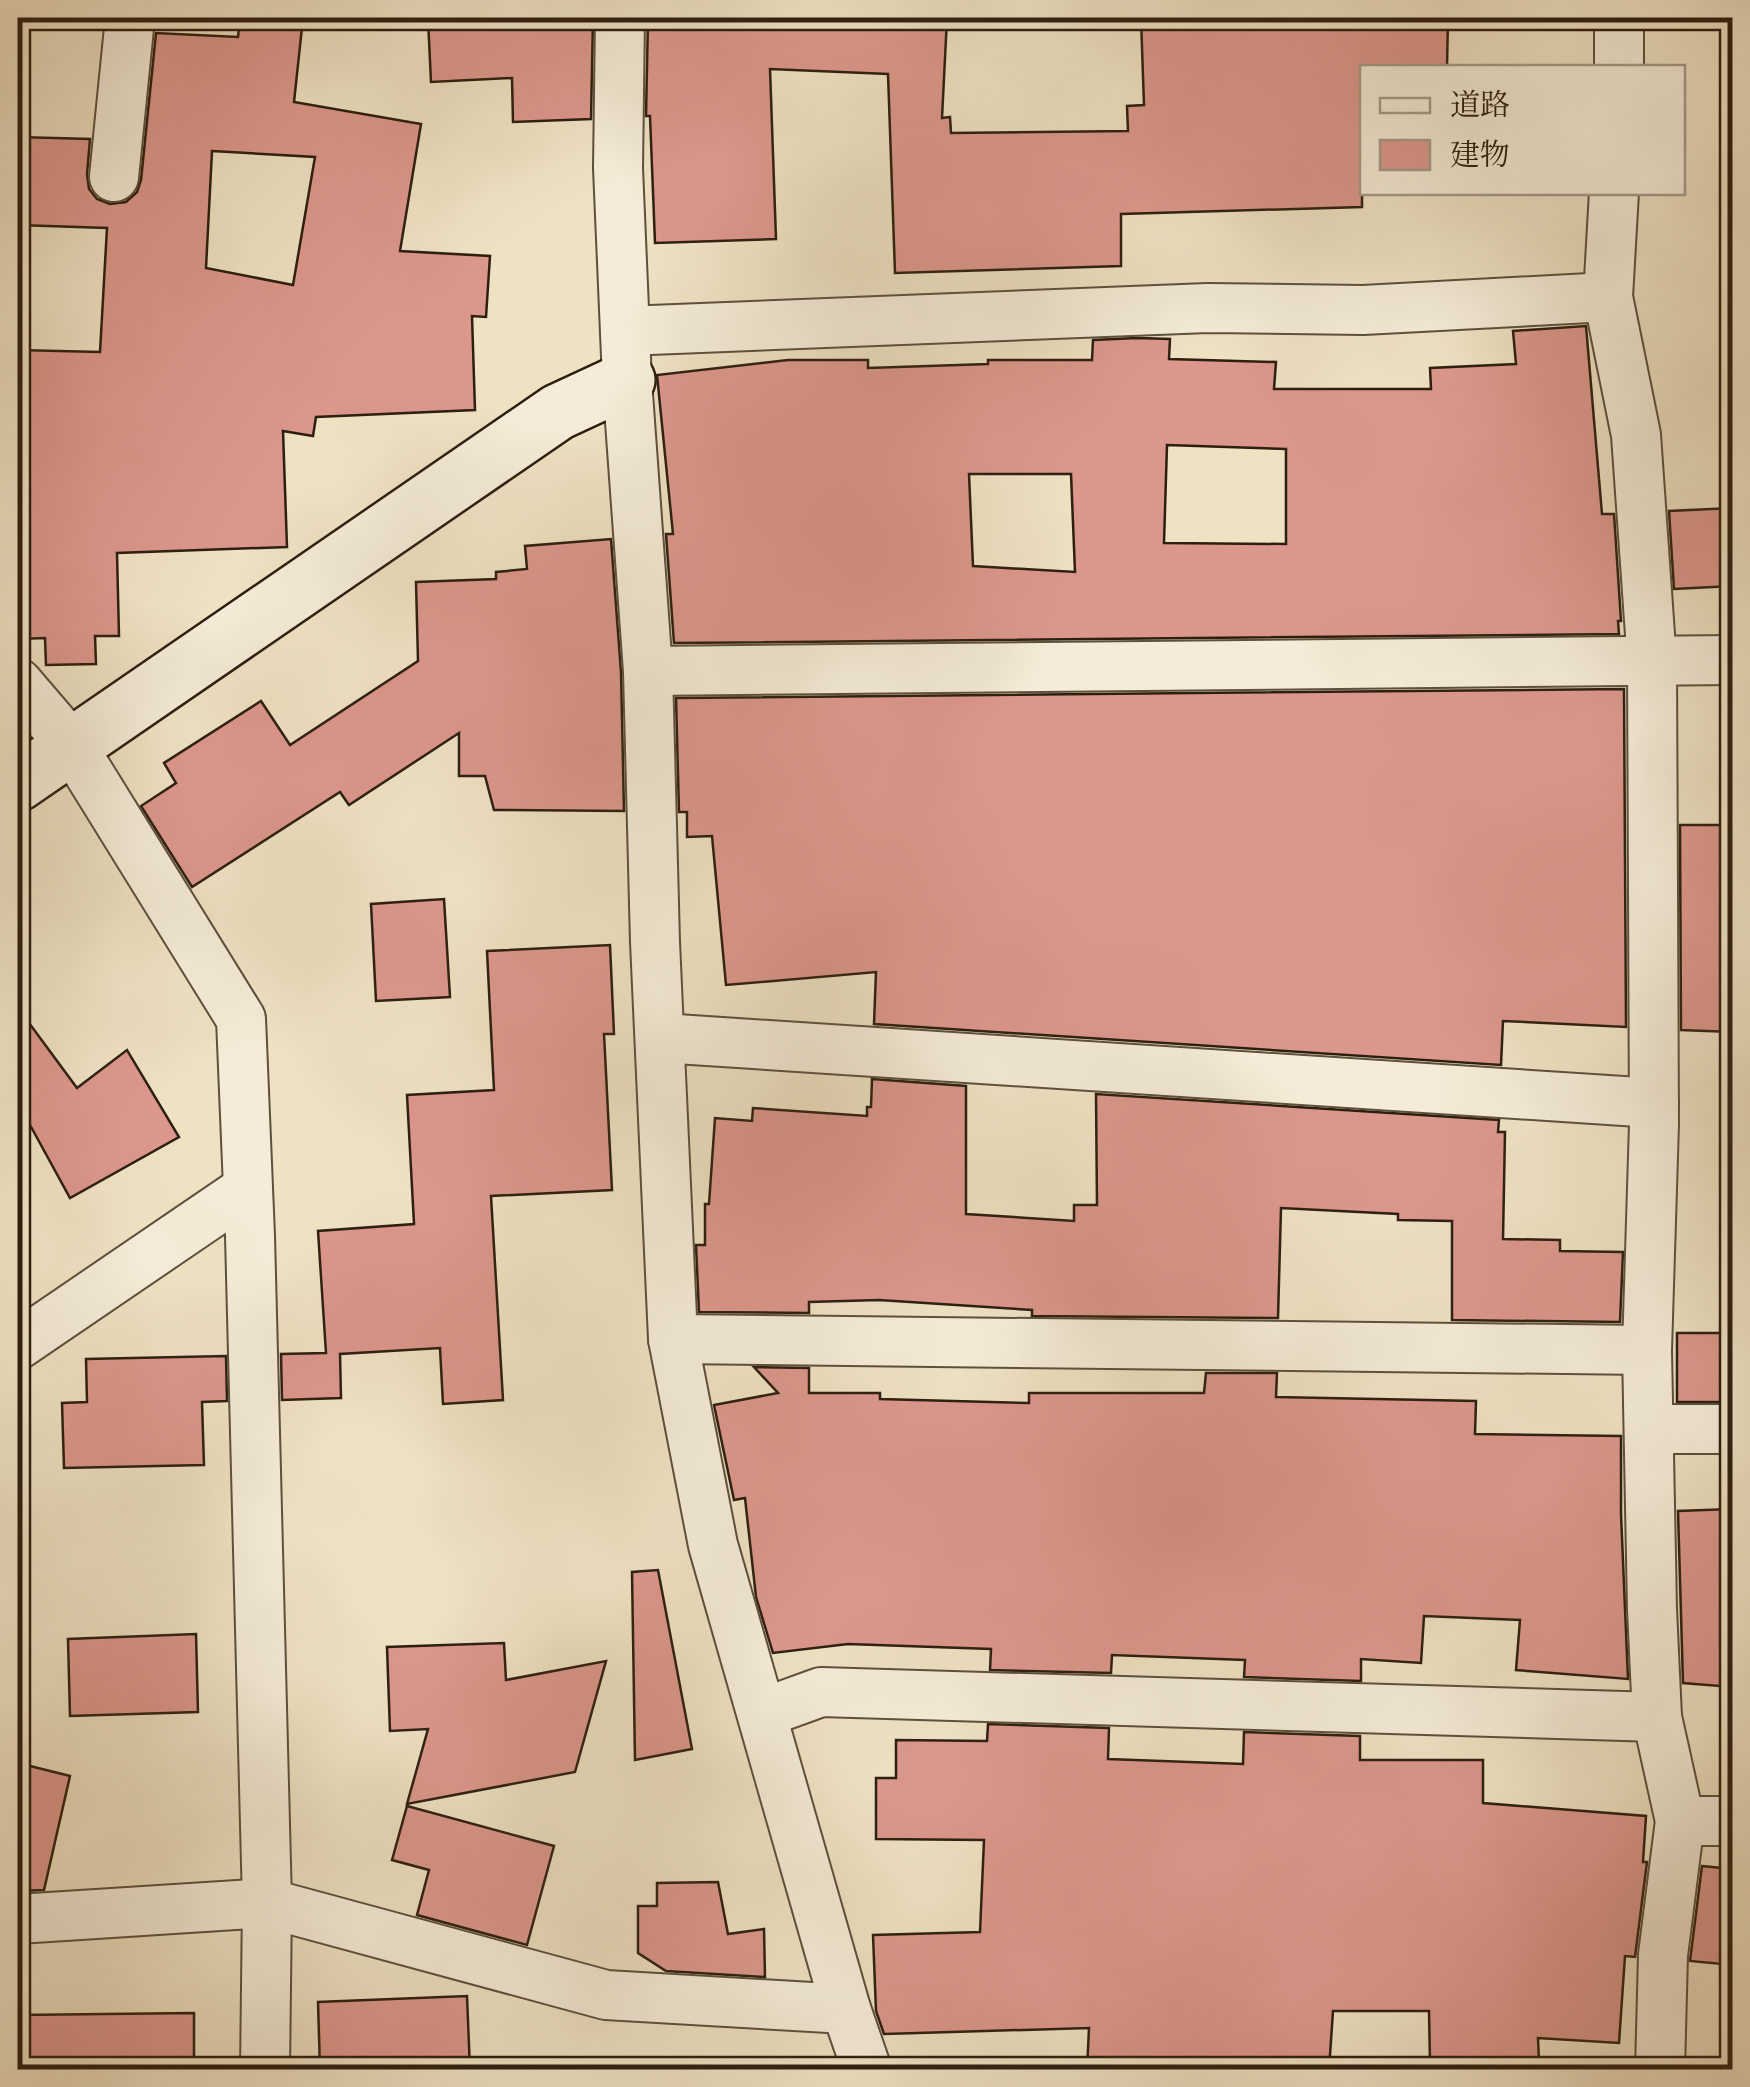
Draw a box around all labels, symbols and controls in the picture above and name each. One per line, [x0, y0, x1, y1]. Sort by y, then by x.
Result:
legend [1360, 65, 1685, 195]
text: 道路 [1450, 88, 1510, 123]
text: 建物 [1450, 138, 1510, 173]

